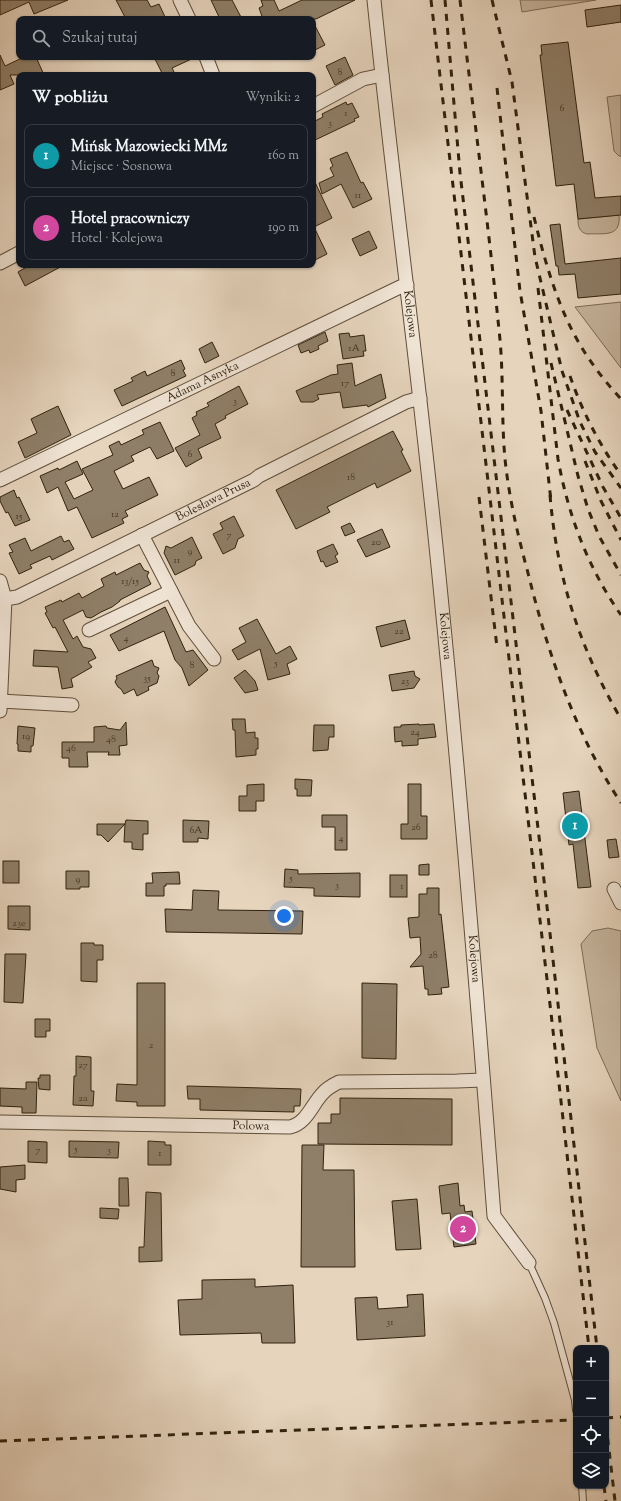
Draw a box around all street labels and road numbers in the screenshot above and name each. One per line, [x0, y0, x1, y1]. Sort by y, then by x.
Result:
street label: Kolejowa [398, 289, 422, 339]
street label: Adama Asnyka [163, 357, 242, 407]
street label: Bolesława Prusa [173, 474, 254, 526]
street label: Kolejowa [434, 612, 456, 661]
street label: Kolejowa [463, 934, 485, 984]
street label: Polowa [232, 1117, 270, 1136]

